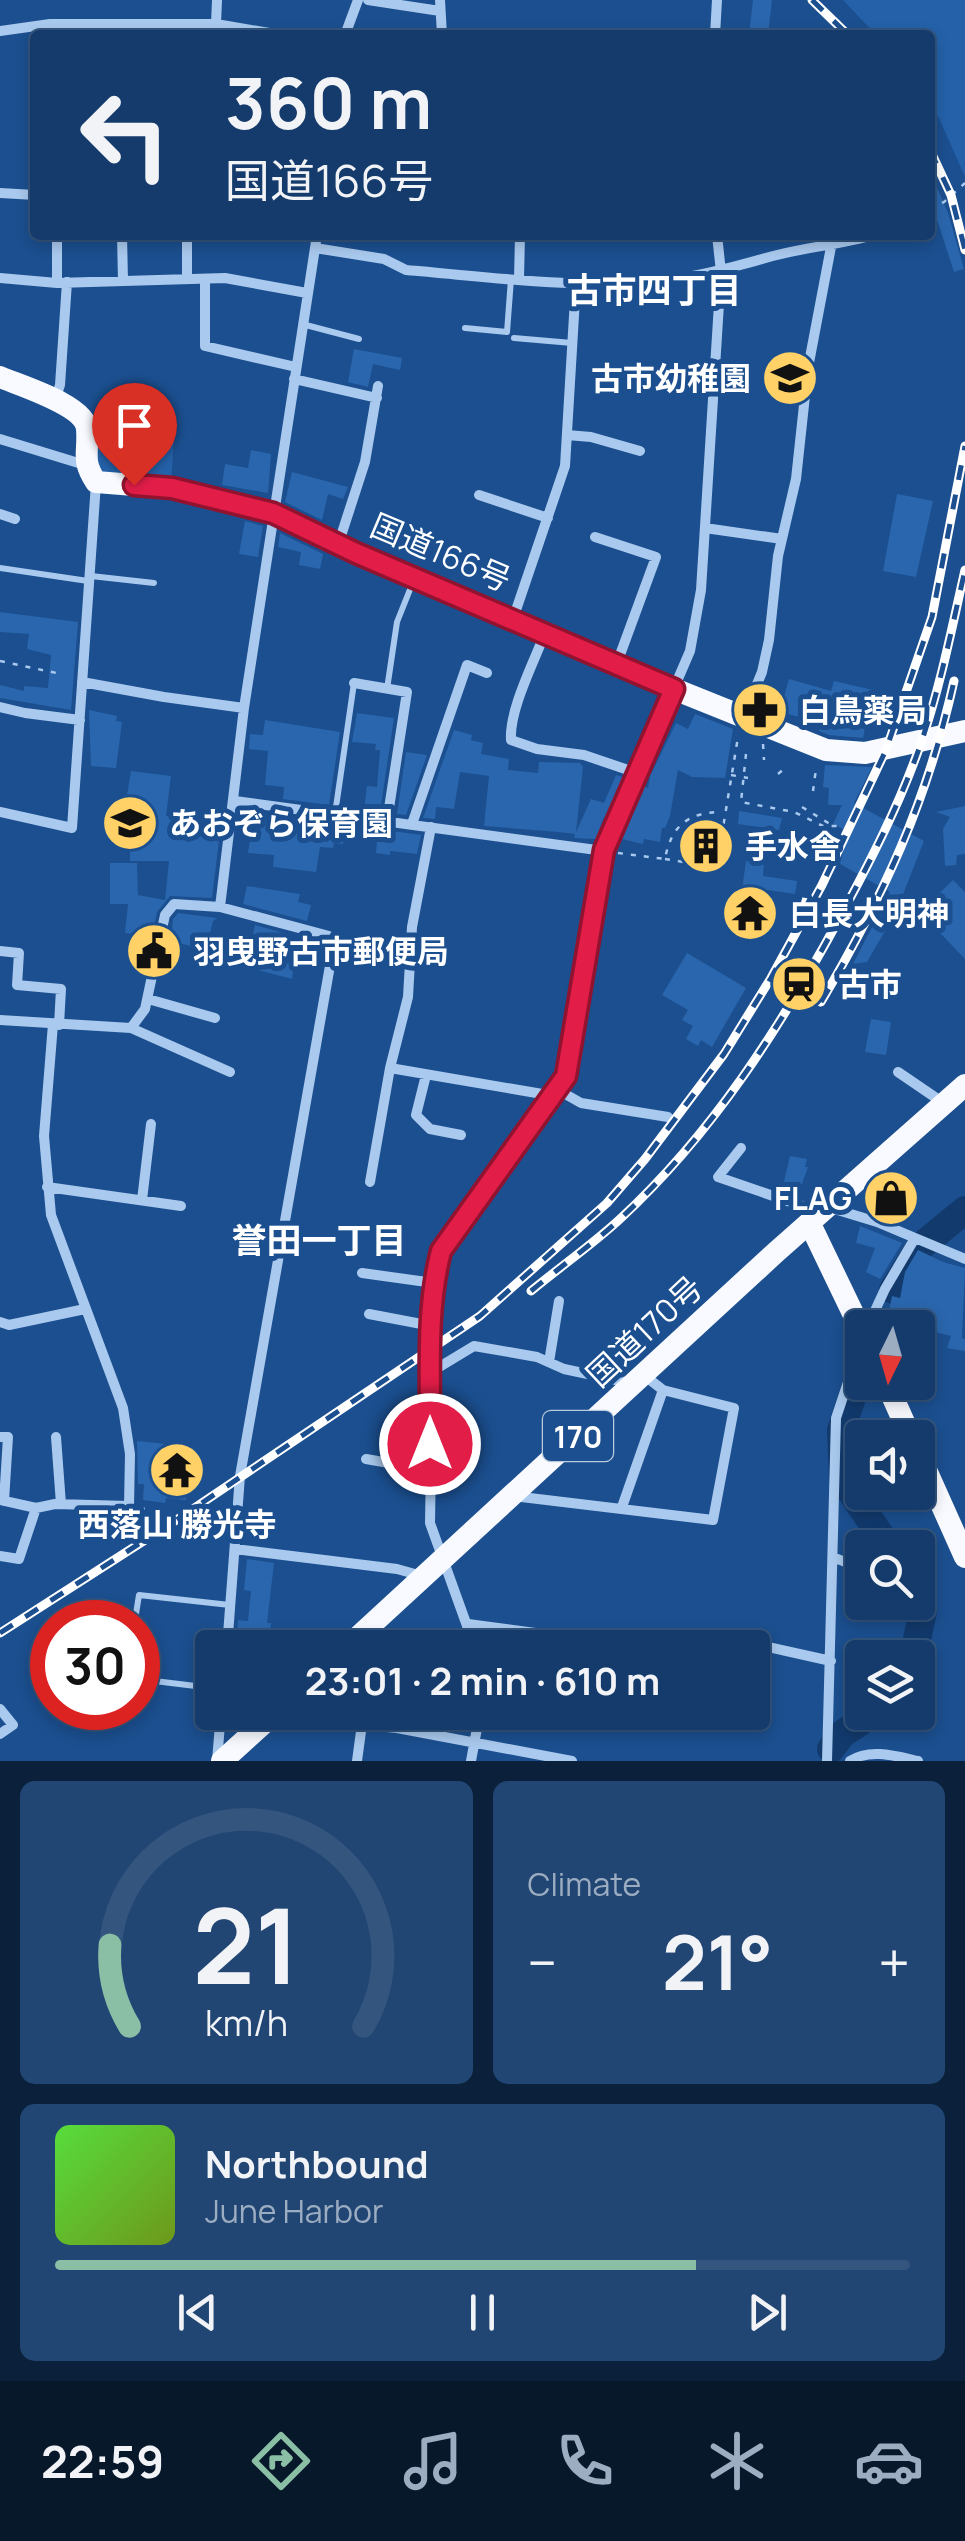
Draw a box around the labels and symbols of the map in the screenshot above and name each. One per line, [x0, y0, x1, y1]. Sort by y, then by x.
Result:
district label: 古市四丁目 [566, 266, 742, 314]
school or university icon: 古市幼稚園 [760, 348, 820, 408]
place label: 古市幼稚園 [591, 356, 751, 400]
pin [92, 383, 177, 486]
street label: 国道166号 [364, 503, 518, 601]
pharmacy icon: 白鳥薬局 [730, 680, 790, 740]
place label: 白鳥薬局 [799, 688, 927, 732]
school or university icon: あおぞら保育園 [100, 793, 160, 853]
place label: あおぞら保育園 [169, 801, 393, 845]
building icon: 手水舎 [676, 816, 736, 876]
place label: 手水舎 [745, 824, 841, 868]
temple icon: 白長大明神 [720, 883, 780, 943]
place label: 白長大明神 [789, 891, 949, 935]
public building icon: 羽曳野古市郵便局 [124, 921, 184, 981]
place label: 羽曳野古市郵便局 [193, 929, 449, 973]
station icon: 古市 [769, 954, 829, 1014]
place label: 古市 [838, 962, 902, 1006]
shop icon: FLAG [861, 1168, 921, 1228]
place label: FLAG [774, 1176, 852, 1220]
district label: 誉田一丁目 [231, 1216, 407, 1264]
street label: 国道170号 [576, 1266, 712, 1396]
north arrow [845, 1310, 935, 1400]
position arrow [378, 1392, 482, 1496]
road number: 170 [543, 1411, 613, 1461]
temple icon: 西落山 勝光寺 [147, 1440, 207, 1500]
place label: 西落山 勝光寺 [78, 1502, 276, 1546]
speed limit sign: 30 [30, 1600, 160, 1730]

